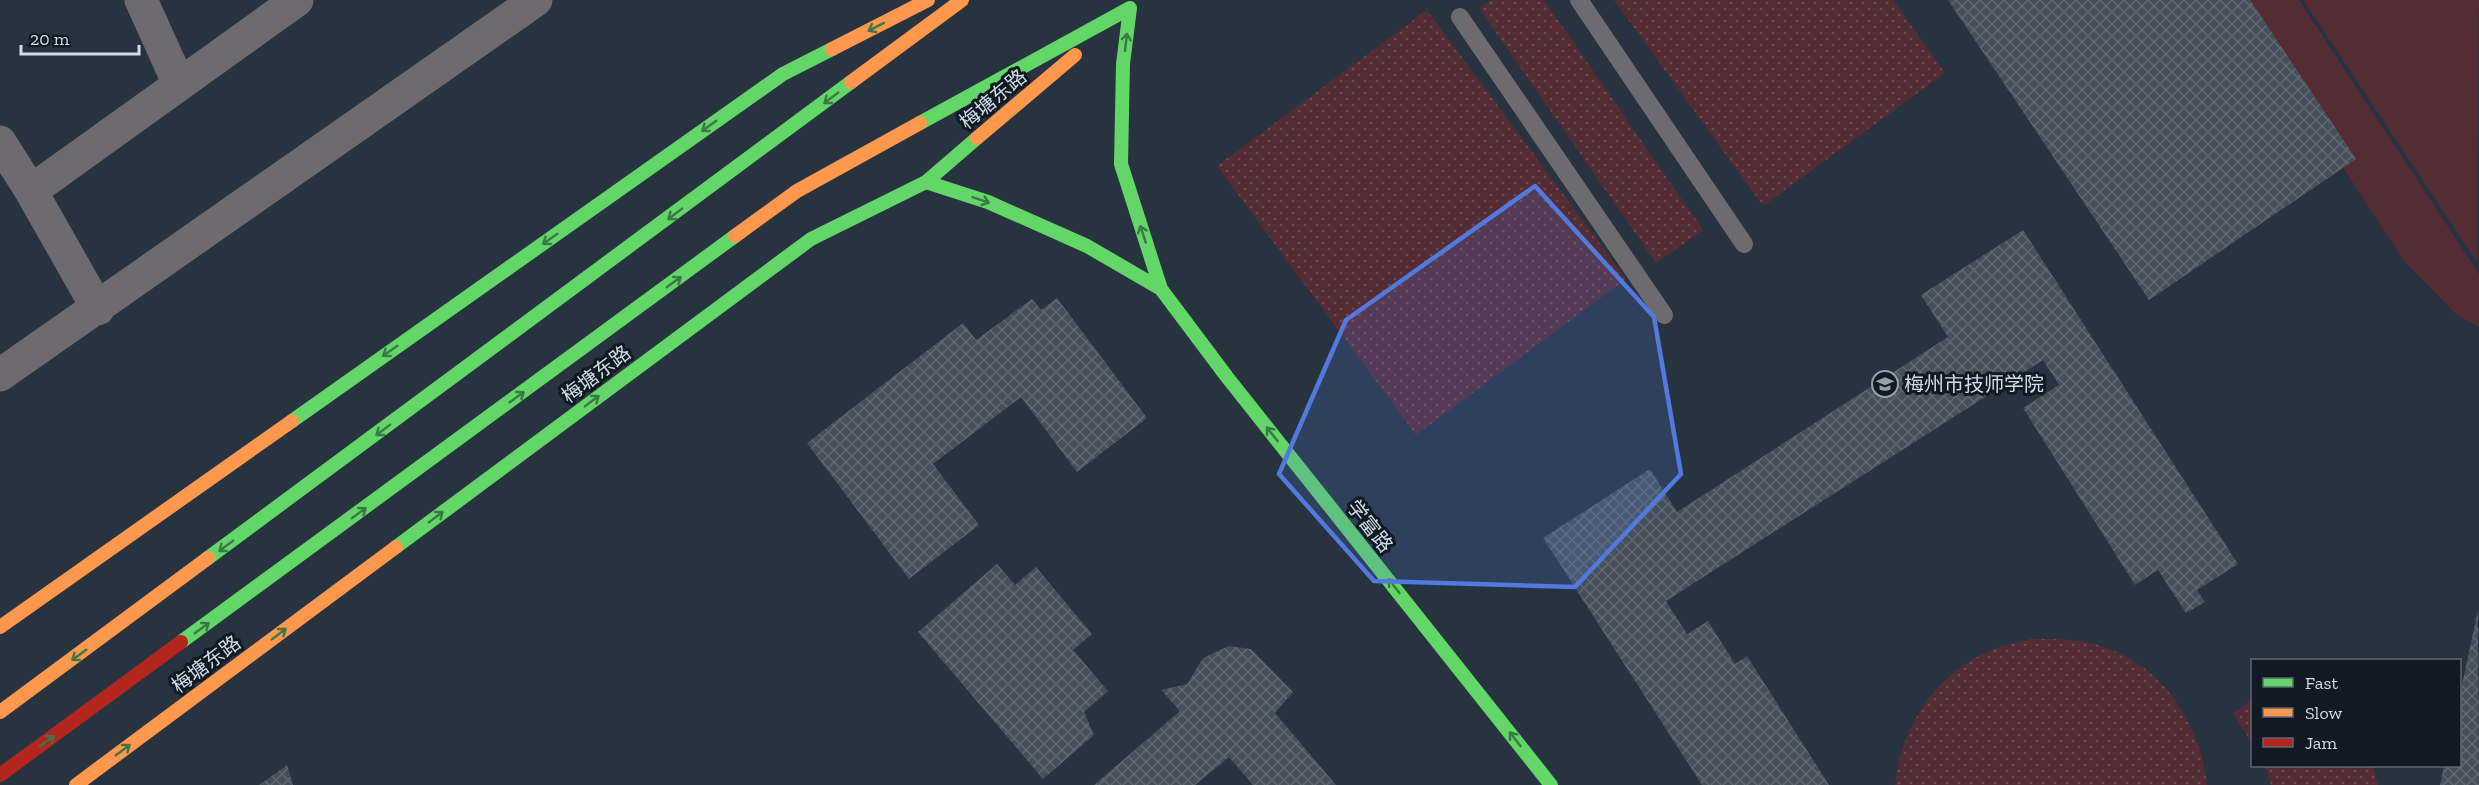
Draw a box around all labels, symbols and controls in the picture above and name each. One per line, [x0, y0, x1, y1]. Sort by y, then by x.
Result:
scale bar [21, 18, 140, 56]
one-way arrow [867, 21, 885, 33]
text: 20 m [30, 28, 70, 50]
one-way arrow [1121, 33, 1132, 53]
street label: 梅塘东路 [955, 64, 1031, 134]
one-way arrow [824, 91, 840, 104]
one-way arrow [701, 120, 717, 132]
one-way arrow [971, 196, 990, 207]
one-way arrow [667, 208, 683, 220]
one-way arrow [1136, 225, 1147, 244]
one-way arrow [542, 233, 558, 245]
one-way arrow [665, 275, 681, 288]
street label: 梅塘东路 [557, 340, 635, 408]
one-way arrow [383, 345, 399, 358]
school or university icon: 梅州市技师学院 [1870, 369, 1900, 399]
place label: 梅州市技师学院 [1904, 372, 2044, 396]
one-way arrow [508, 391, 524, 403]
one-way arrow [584, 395, 600, 407]
one-way arrow [375, 423, 391, 436]
one-way arrow [1266, 426, 1279, 442]
street label: 学富路 [1342, 495, 1398, 557]
one-way arrow [351, 506, 367, 519]
one-way arrow [427, 511, 443, 524]
one-way arrow [219, 540, 235, 552]
one-way arrow [1387, 579, 1400, 595]
one-way arrow [194, 622, 210, 634]
one-way arrow [271, 628, 287, 640]
street label: 梅塘东路 [167, 630, 245, 698]
one-way arrow [72, 648, 88, 661]
legend [2251, 659, 2461, 767]
text: Fast [2305, 672, 2338, 694]
text: Slow [2305, 702, 2342, 724]
one-way arrow [1508, 731, 1521, 747]
text: Jam [2305, 732, 2337, 754]
one-way arrow [39, 735, 55, 747]
one-way arrow [114, 744, 130, 756]

